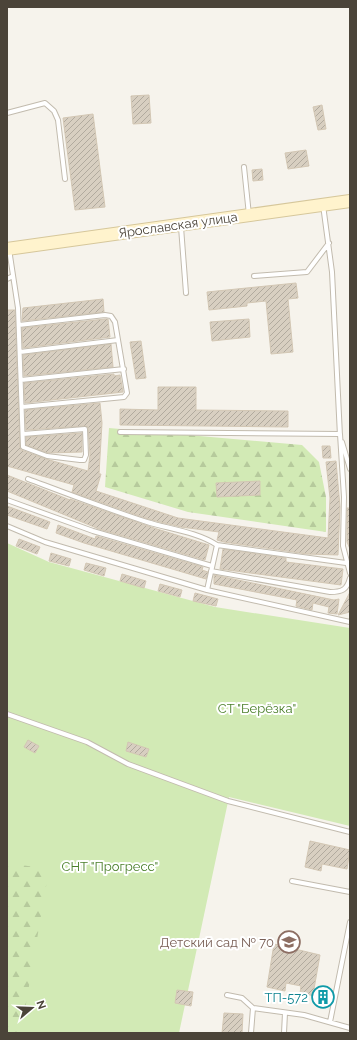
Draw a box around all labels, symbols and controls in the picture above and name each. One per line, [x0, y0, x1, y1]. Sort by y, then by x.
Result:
street label: Ярославская улица [118, 209, 238, 241]
park label: СТ "Берёзка" [218, 701, 296, 716]
park label: СНТ "Прогресс" [62, 859, 158, 874]
school or university icon: Детский сад № 70 [276, 929, 302, 955]
place label: Детский сад № 70 [160, 935, 274, 950]
building icon: ТП-572 [310, 984, 336, 1010]
north arrow [12, 988, 52, 1028]
place label: ТП-572 [265, 990, 308, 1005]
text: N [33, 999, 48, 1011]

